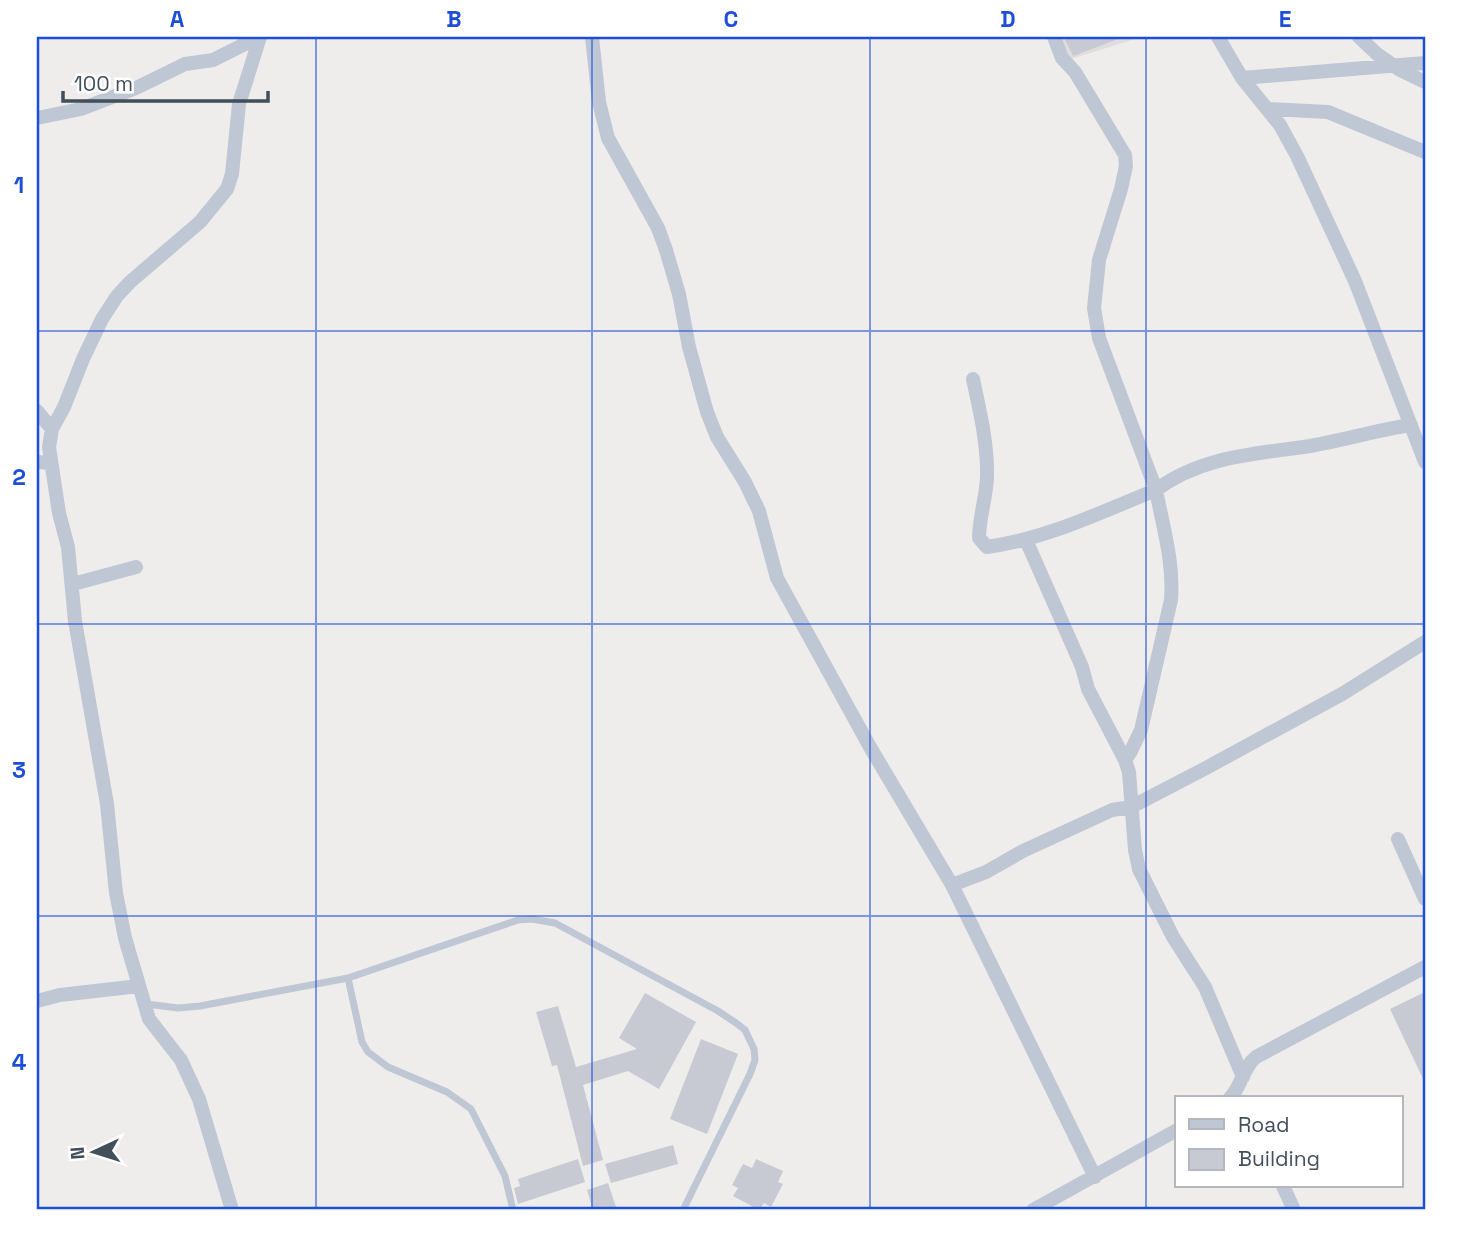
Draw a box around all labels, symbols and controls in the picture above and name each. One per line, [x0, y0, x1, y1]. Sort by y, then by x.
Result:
text: A [170, 4, 185, 34]
text: B [446, 4, 462, 34]
text: C [724, 4, 738, 34]
text: D [1000, 4, 1016, 34]
text: E [1279, 4, 1291, 34]
scale bar [63, 60, 268, 104]
text: 100 m [74, 70, 133, 97]
text: 1 [14, 170, 24, 200]
text: 2 [12, 462, 26, 492]
text: 3 [12, 755, 26, 785]
text: 4 [12, 1047, 27, 1077]
legend [1175, 1096, 1402, 1188]
text: Road [1238, 1111, 1290, 1138]
north arrow [60, 1118, 130, 1188]
text: Building [1238, 1145, 1320, 1172]
text: N [65, 1146, 90, 1160]

